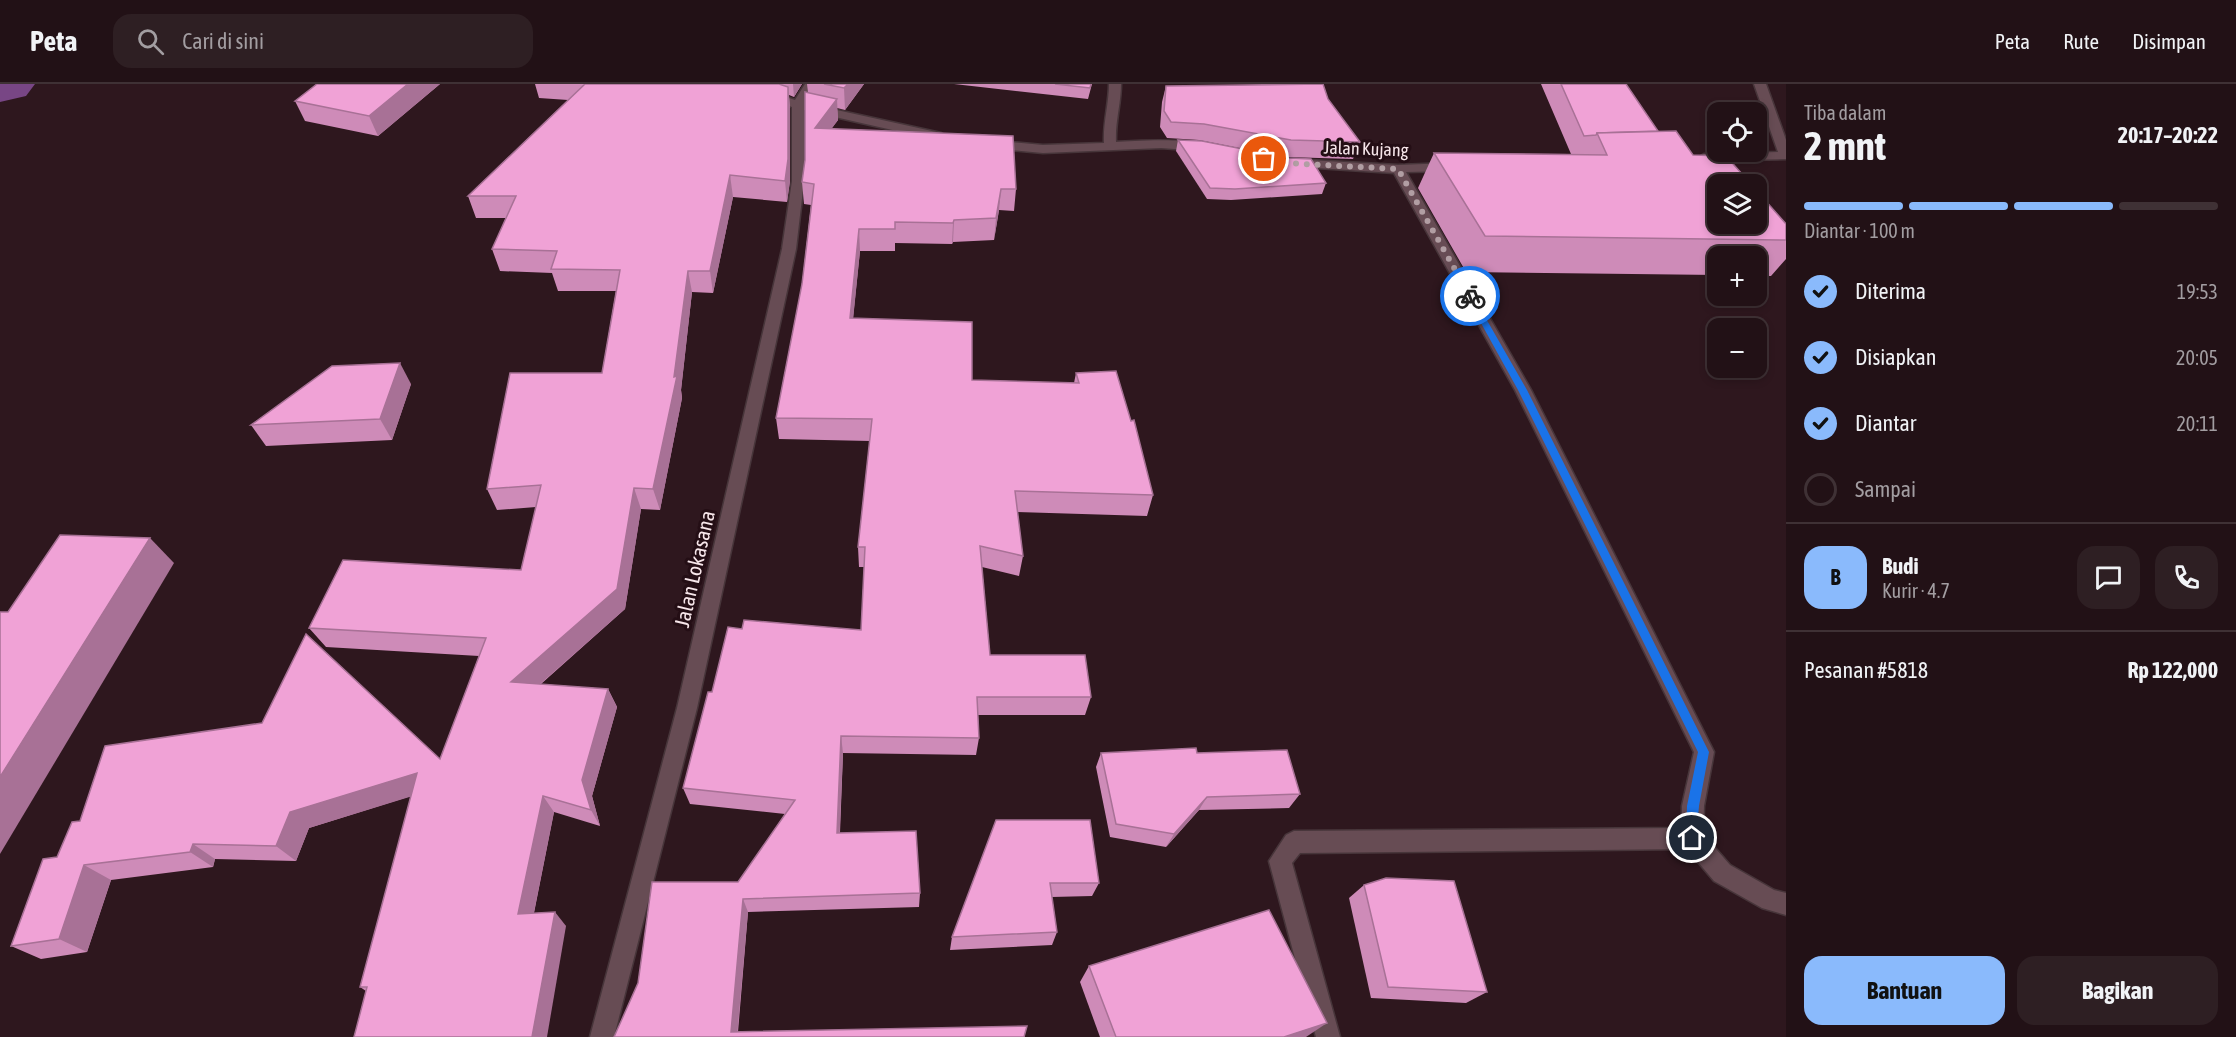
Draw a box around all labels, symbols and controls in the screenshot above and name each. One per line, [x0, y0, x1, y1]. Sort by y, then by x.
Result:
search box [113, 14, 533, 68]
text: Peta [30, 25, 77, 57]
icon: search [134, 25, 167, 58]
text: Cari di sini [182, 28, 264, 54]
text: Peta [1995, 29, 2030, 53]
text: Rute [2063, 29, 2099, 53]
text: Disimpan [2132, 29, 2206, 53]
text: Tiba dalam [1804, 101, 1886, 124]
map controls [1707, 102, 1767, 378]
button: locate [1707, 102, 1767, 162]
text: 20:17–20:22 [2118, 122, 2218, 148]
text: 2 mnt [1804, 124, 1886, 168]
pin [1238, 133, 1289, 184]
street label: Jalan Kujang [1323, 137, 1409, 160]
icon: bag [1247, 142, 1280, 175]
button: layers [1707, 174, 1767, 234]
text: Diantar · 100 m [1804, 219, 1915, 242]
button: + [1707, 246, 1767, 306]
courier [1440, 266, 1500, 326]
icon: check [1804, 275, 1837, 308]
text: Diterima [1855, 278, 1926, 304]
icon: bike [1454, 280, 1487, 313]
text: 19:53 [2177, 280, 2218, 303]
button: − [1707, 318, 1767, 378]
icon: check [1804, 341, 1837, 374]
text: Disiapkan [1855, 344, 1936, 370]
text: 20:05 [2176, 346, 2218, 369]
icon: check [1804, 407, 1837, 440]
text: Diantar [1855, 410, 1916, 436]
text: 20:11 [2176, 412, 2218, 435]
text: Sampai [1855, 476, 1916, 502]
street label: Jalan Lokasana [669, 508, 719, 629]
button: chat [2077, 546, 2140, 609]
button: phone [2155, 546, 2218, 609]
text: Budi [1882, 553, 1919, 579]
text: B [1830, 564, 1841, 590]
text: Kurir · 4.7 [1882, 579, 1950, 602]
text: Pesanan #5818 [1804, 657, 1928, 683]
text: Rp 122,000 [2128, 657, 2218, 683]
pin [1666, 812, 1717, 863]
icon: home [1675, 821, 1708, 854]
button: Bantuan [1804, 956, 2005, 1025]
button: Bagikan [2017, 956, 2218, 1025]

